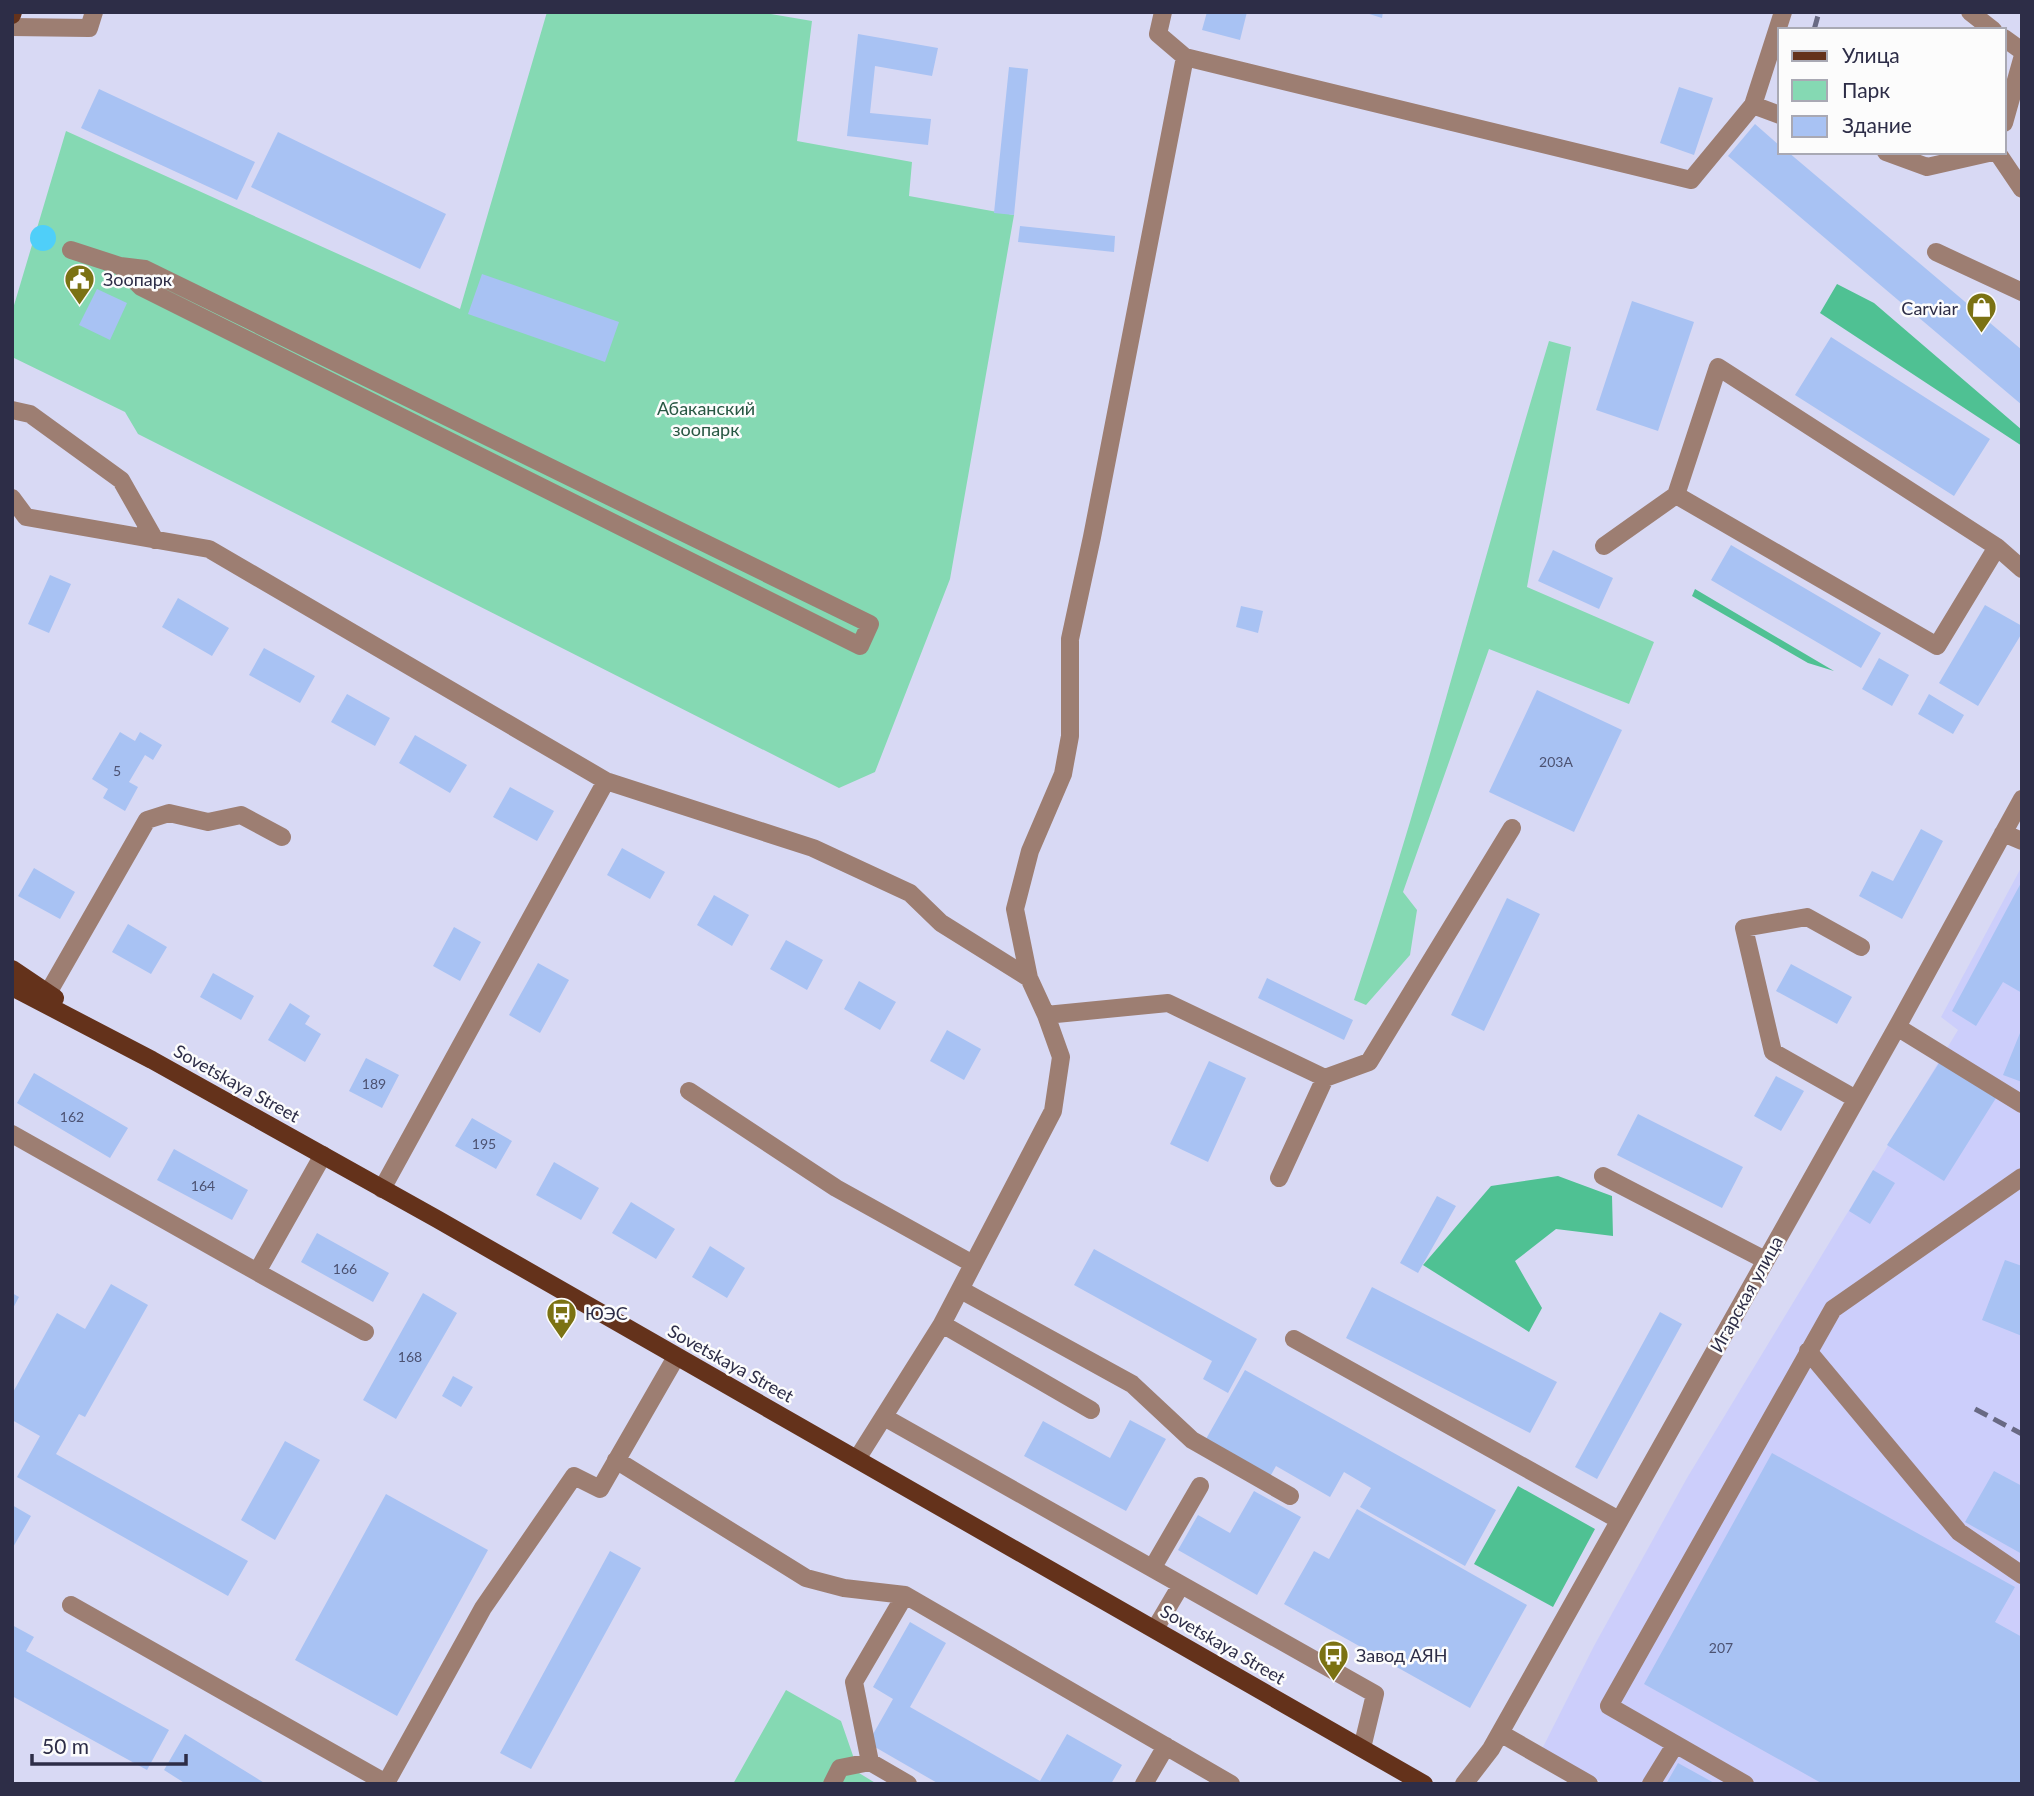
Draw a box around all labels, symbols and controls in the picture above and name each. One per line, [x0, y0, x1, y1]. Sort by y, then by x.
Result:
legend [1778, 28, 2006, 154]
text: Улица [1842, 42, 1900, 67]
text: Парк [1842, 77, 1890, 102]
text: Здание [1842, 112, 1912, 137]
public building icon: Зоопарк [63, 262, 97, 306]
place label: Зоопарк [103, 268, 173, 290]
shop icon: Carviar [1964, 291, 1998, 335]
place label: Carviar [1901, 297, 1958, 319]
park label: Абаканский зоопарк [657, 397, 755, 440]
house number: 203А [1539, 753, 1573, 770]
house number: 5 [113, 762, 121, 779]
street label: Sovetskaya Street [170, 1039, 304, 1127]
house number: 189 [362, 1075, 386, 1092]
house number: 162 [60, 1108, 84, 1125]
house number: 195 [472, 1135, 496, 1152]
house number: 164 [191, 1177, 215, 1194]
street label: Игарская улица [1705, 1232, 1787, 1356]
house number: 166 [333, 1260, 357, 1277]
bus stop icon: ЮЭС [545, 1296, 579, 1340]
place label: ЮЭС [585, 1302, 628, 1324]
street label: Sovetskaya Street [664, 1319, 798, 1407]
house number: 168 [398, 1348, 422, 1365]
street label: Sovetskaya Street [1157, 1599, 1290, 1689]
bus stop icon: Завод АЯН [1316, 1638, 1350, 1682]
house number: 207 [1709, 1639, 1733, 1656]
place label: Завод АЯН [1356, 1644, 1448, 1666]
scale bar [32, 1722, 186, 1766]
text: 50 m [42, 1733, 89, 1758]

